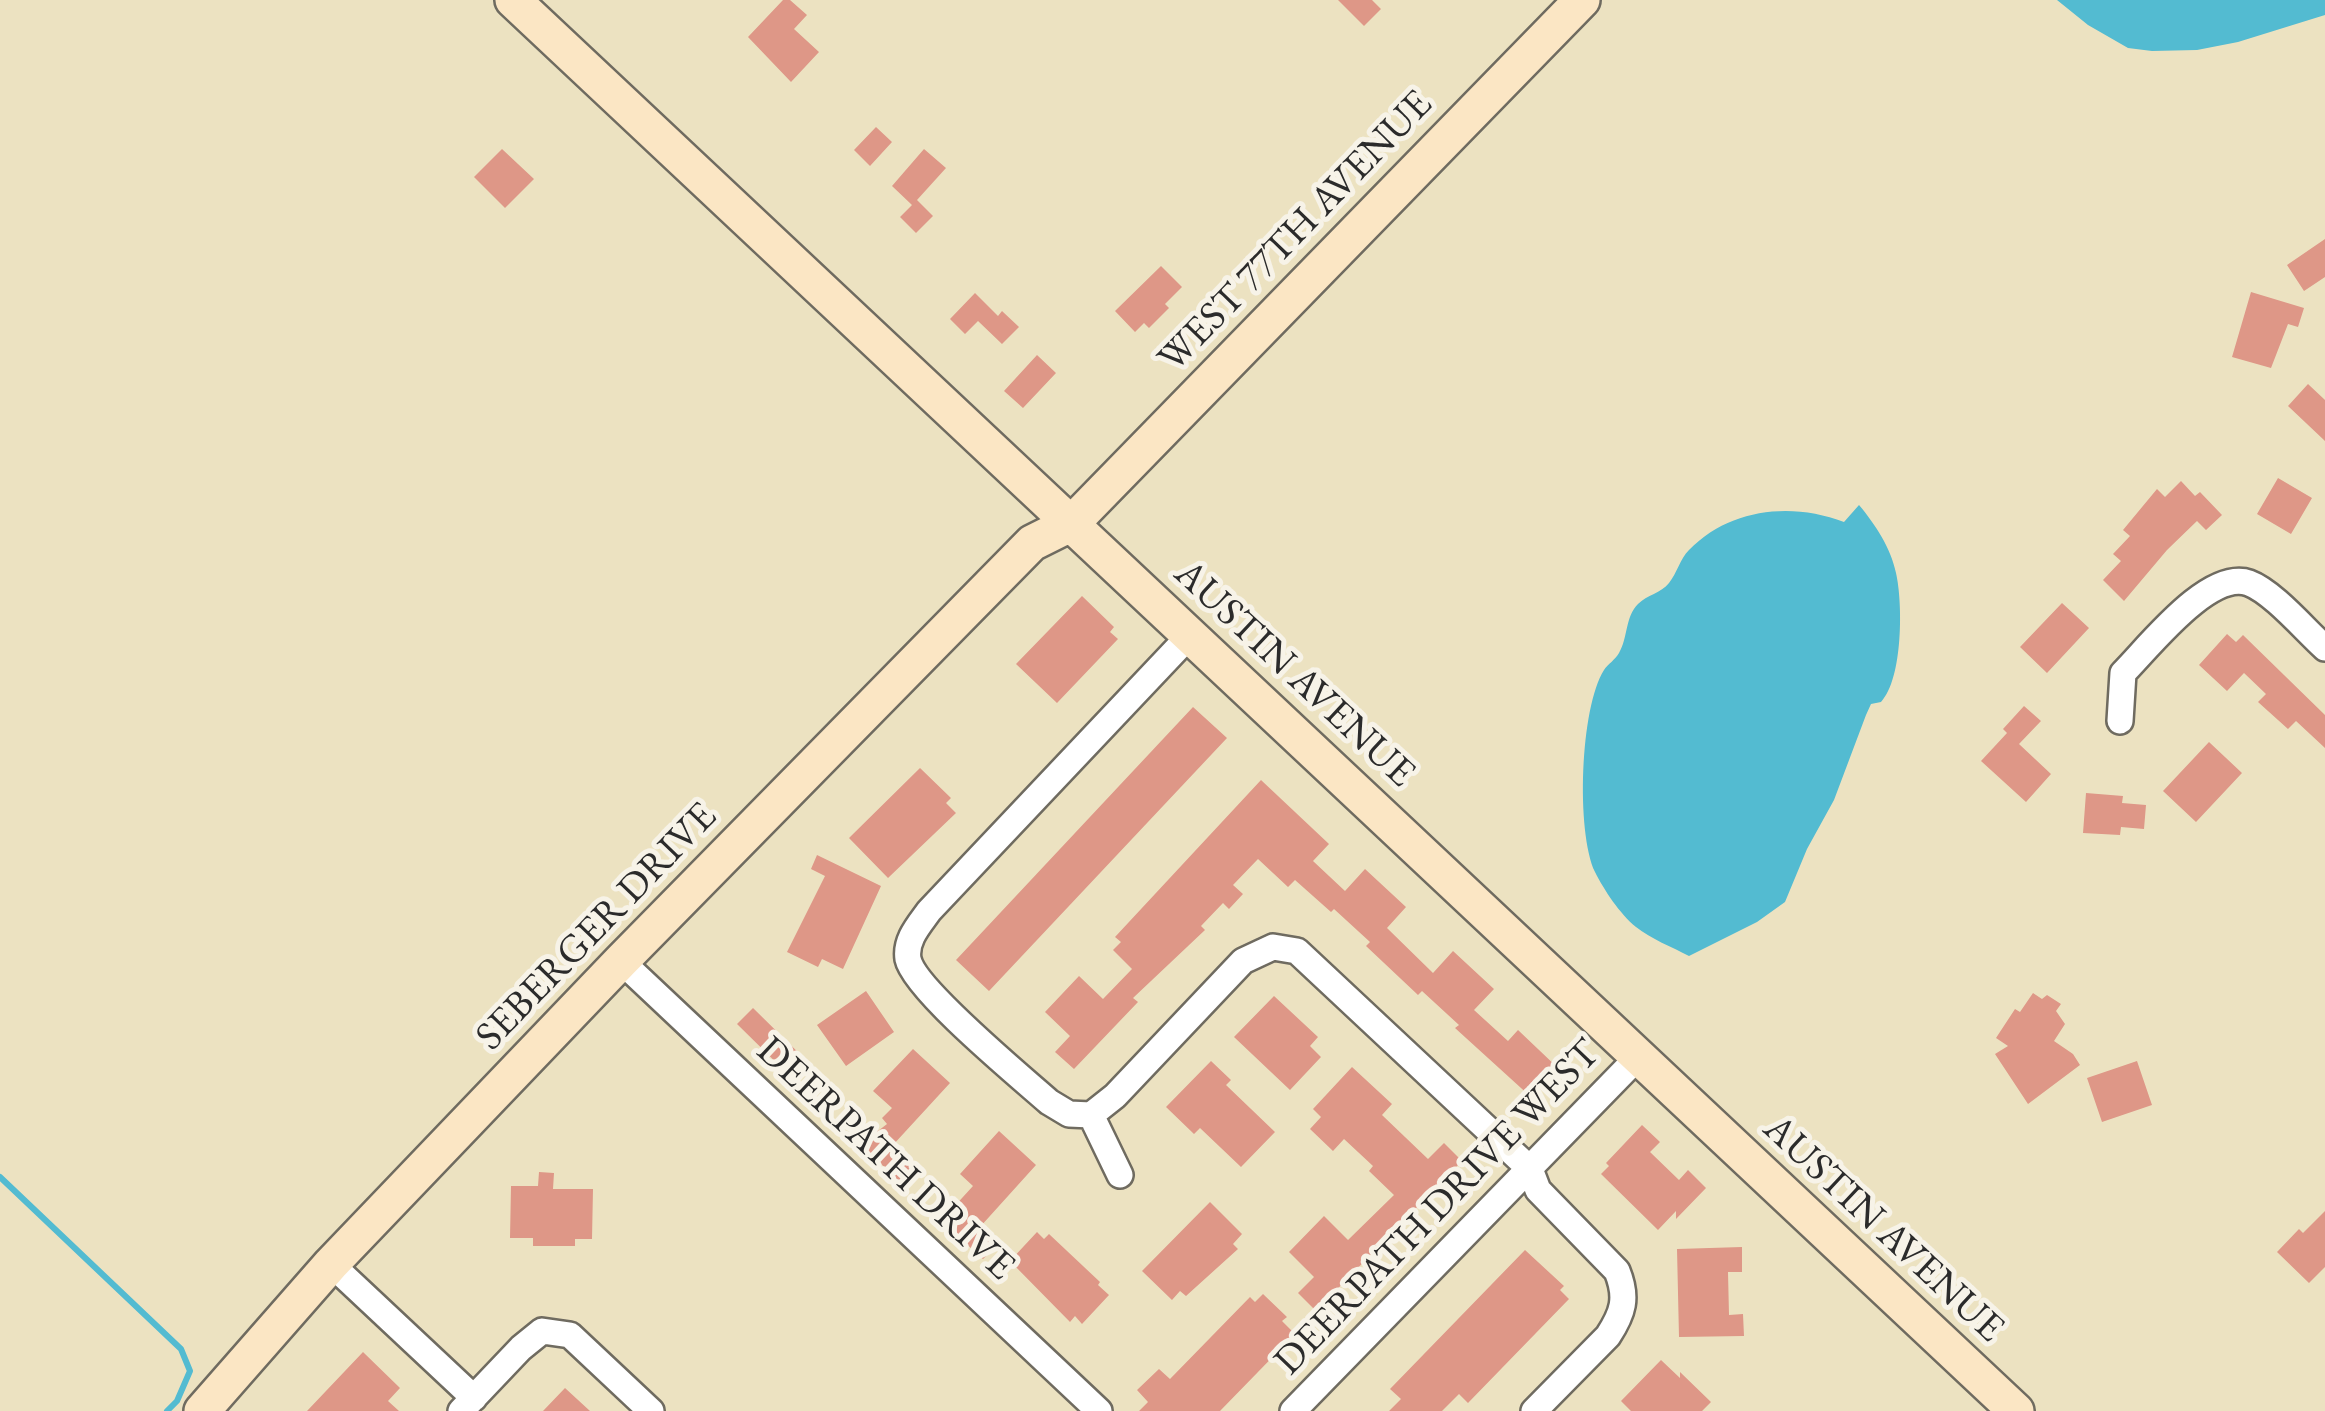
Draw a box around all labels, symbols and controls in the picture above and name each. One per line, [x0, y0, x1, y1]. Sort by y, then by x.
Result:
street label: WEST 77TH AVENUE [1149, 81, 1443, 383]
street label: AUSTIN AVENUE [1164, 550, 1424, 798]
street label: SEBERGER DRIVE [467, 793, 727, 1061]
street label: DEERPATH DRIVE [746, 1027, 1024, 1291]
street label: DEERPATH DRIVE WEST [1265, 1030, 1611, 1386]
street label: AUSTIN AVENUE [1753, 1105, 2013, 1353]

